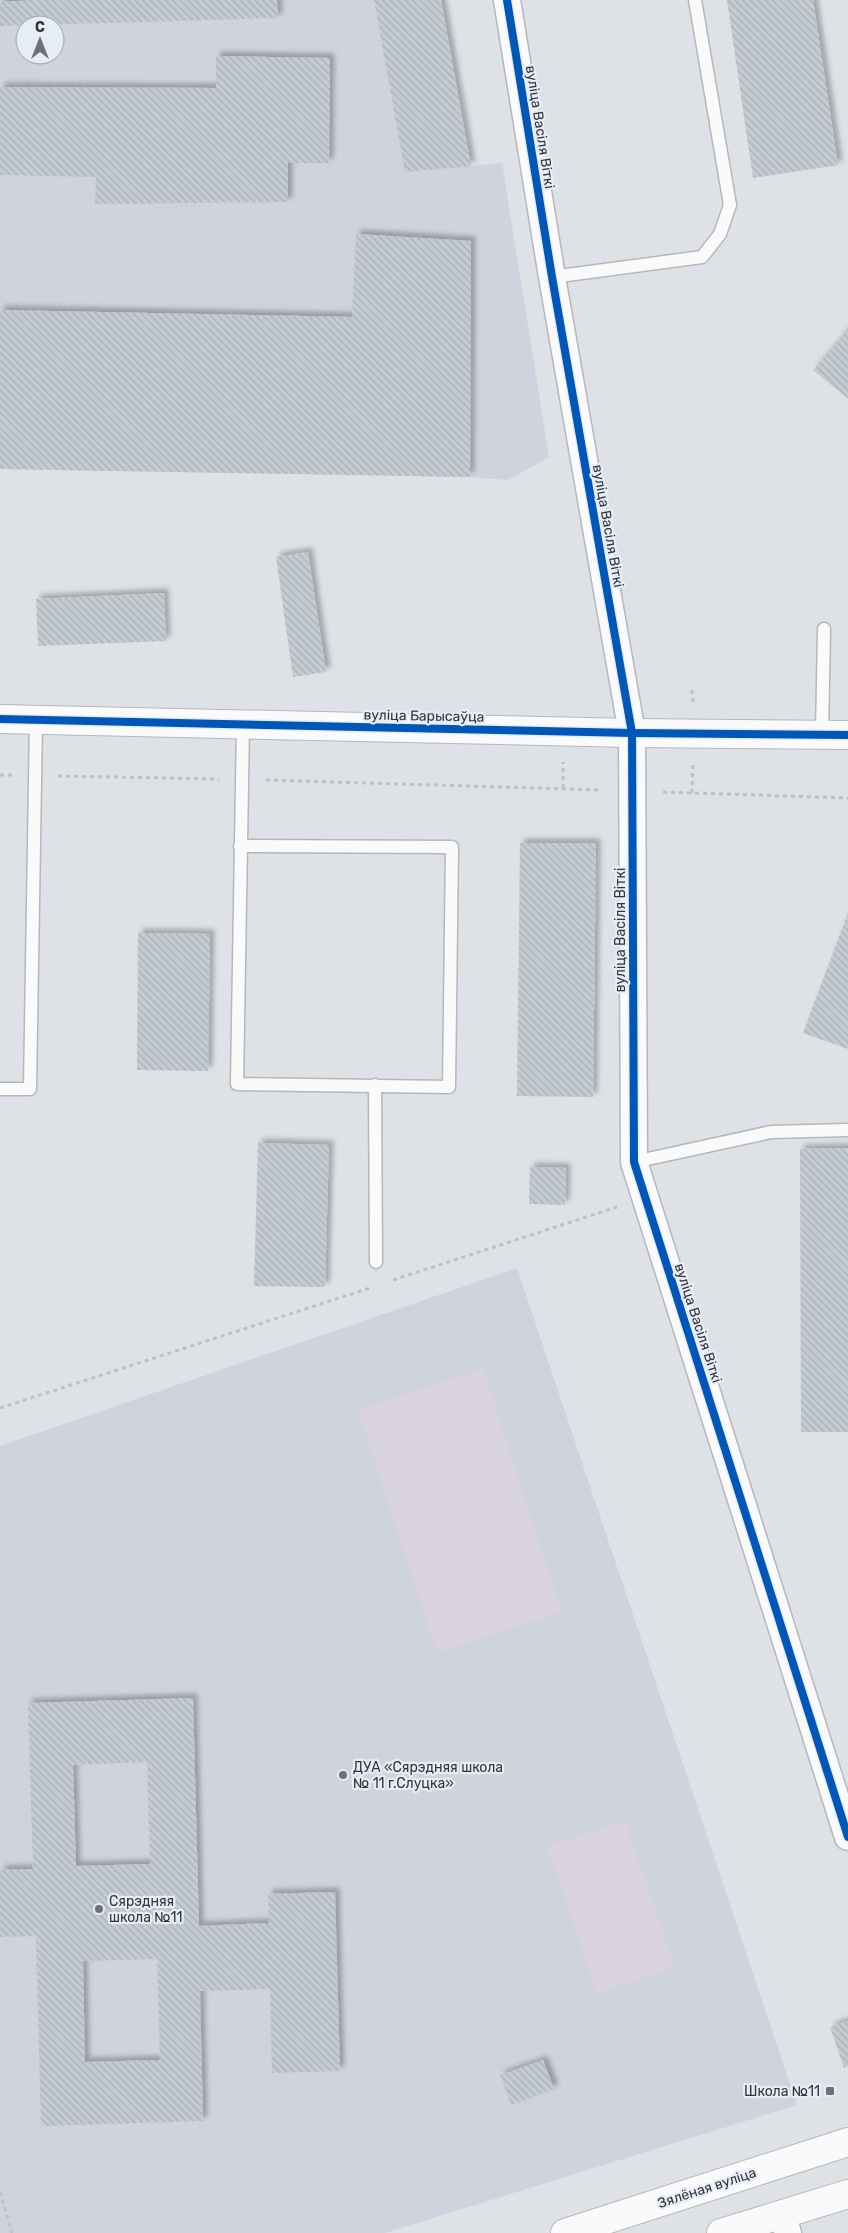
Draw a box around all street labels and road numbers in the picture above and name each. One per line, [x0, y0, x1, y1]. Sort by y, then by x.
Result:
street label: вуліца Васіля Віткі [522, 64, 558, 190]
street label: вуліца Васіля Віткі [589, 463, 627, 589]
street label: вуліца Барысаўца [363, 706, 485, 726]
street label: вуліца Васіля Віткі [612, 868, 629, 992]
street label: вуліца Васіля Віткі [671, 1261, 725, 1385]
street label: Зялёная вуліца [656, 2164, 758, 2212]

